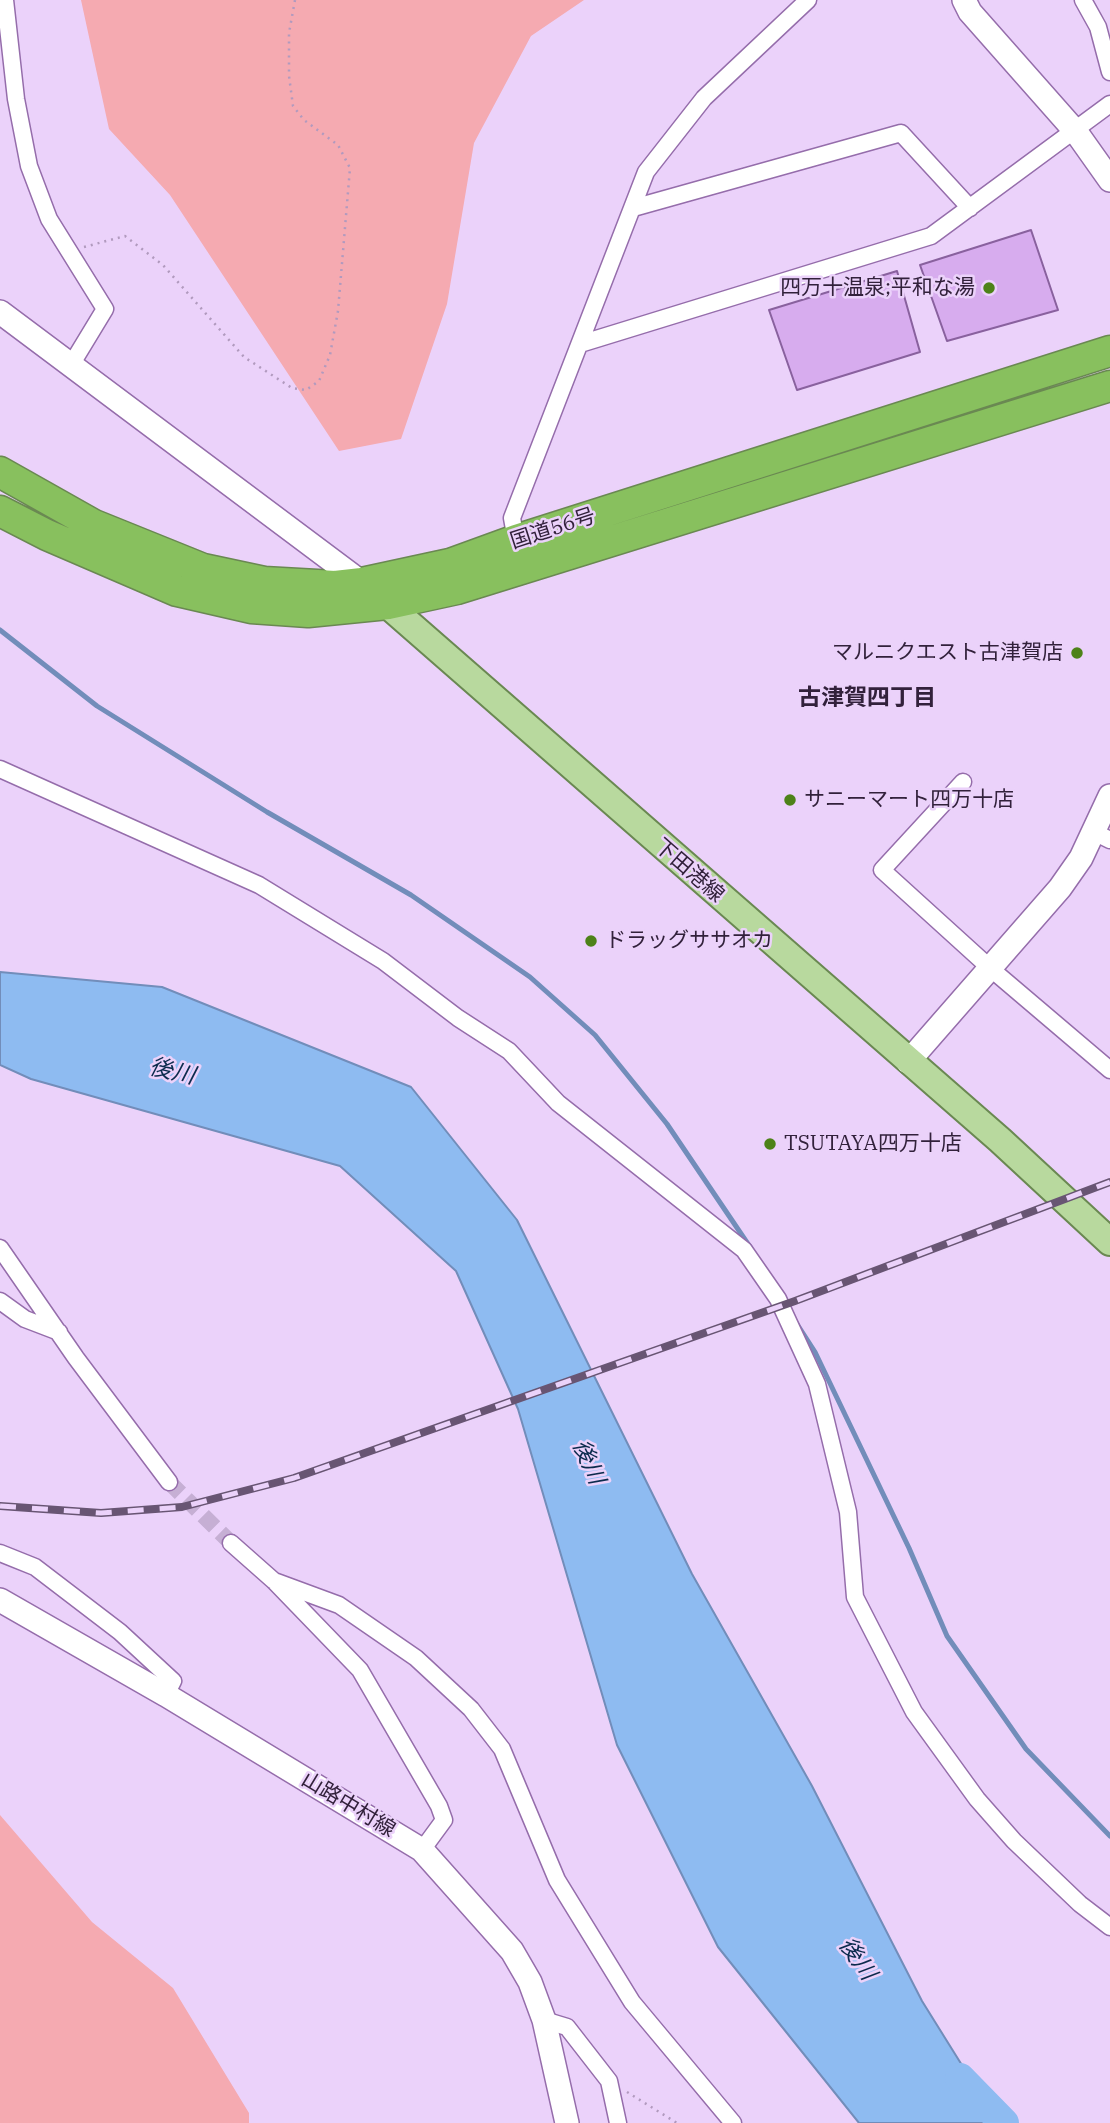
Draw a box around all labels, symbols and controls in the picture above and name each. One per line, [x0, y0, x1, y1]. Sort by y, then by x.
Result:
place label: 四万十温泉;平和な湯 [780, 275, 975, 301]
marker: 四万十温泉;平和な湯 [981, 280, 997, 296]
street label: 国道56号 [507, 503, 599, 555]
place label: マルニクエスト古津賀店 [832, 640, 1063, 666]
marker: マルニクエスト古津賀店 [1069, 645, 1085, 661]
district label: 古津賀四丁目 [798, 684, 936, 712]
place label: サニーマート四万十店 [804, 787, 1014, 813]
marker: サニーマート四万十店 [782, 792, 798, 808]
street label: 下田港線 [649, 834, 729, 908]
place label: ドラッグササオカ [605, 928, 773, 954]
marker: ドラッグササオカ [583, 933, 599, 949]
water label: 後川 [146, 1053, 198, 1091]
place label: TSUTAYA四万十店 [784, 1131, 962, 1157]
marker: TSUTAYA四万十店 [762, 1136, 778, 1152]
water label: 後川 [566, 1435, 610, 1489]
street label: 山路中村線 [297, 1767, 399, 1843]
water label: 後川 [833, 1932, 881, 1986]

